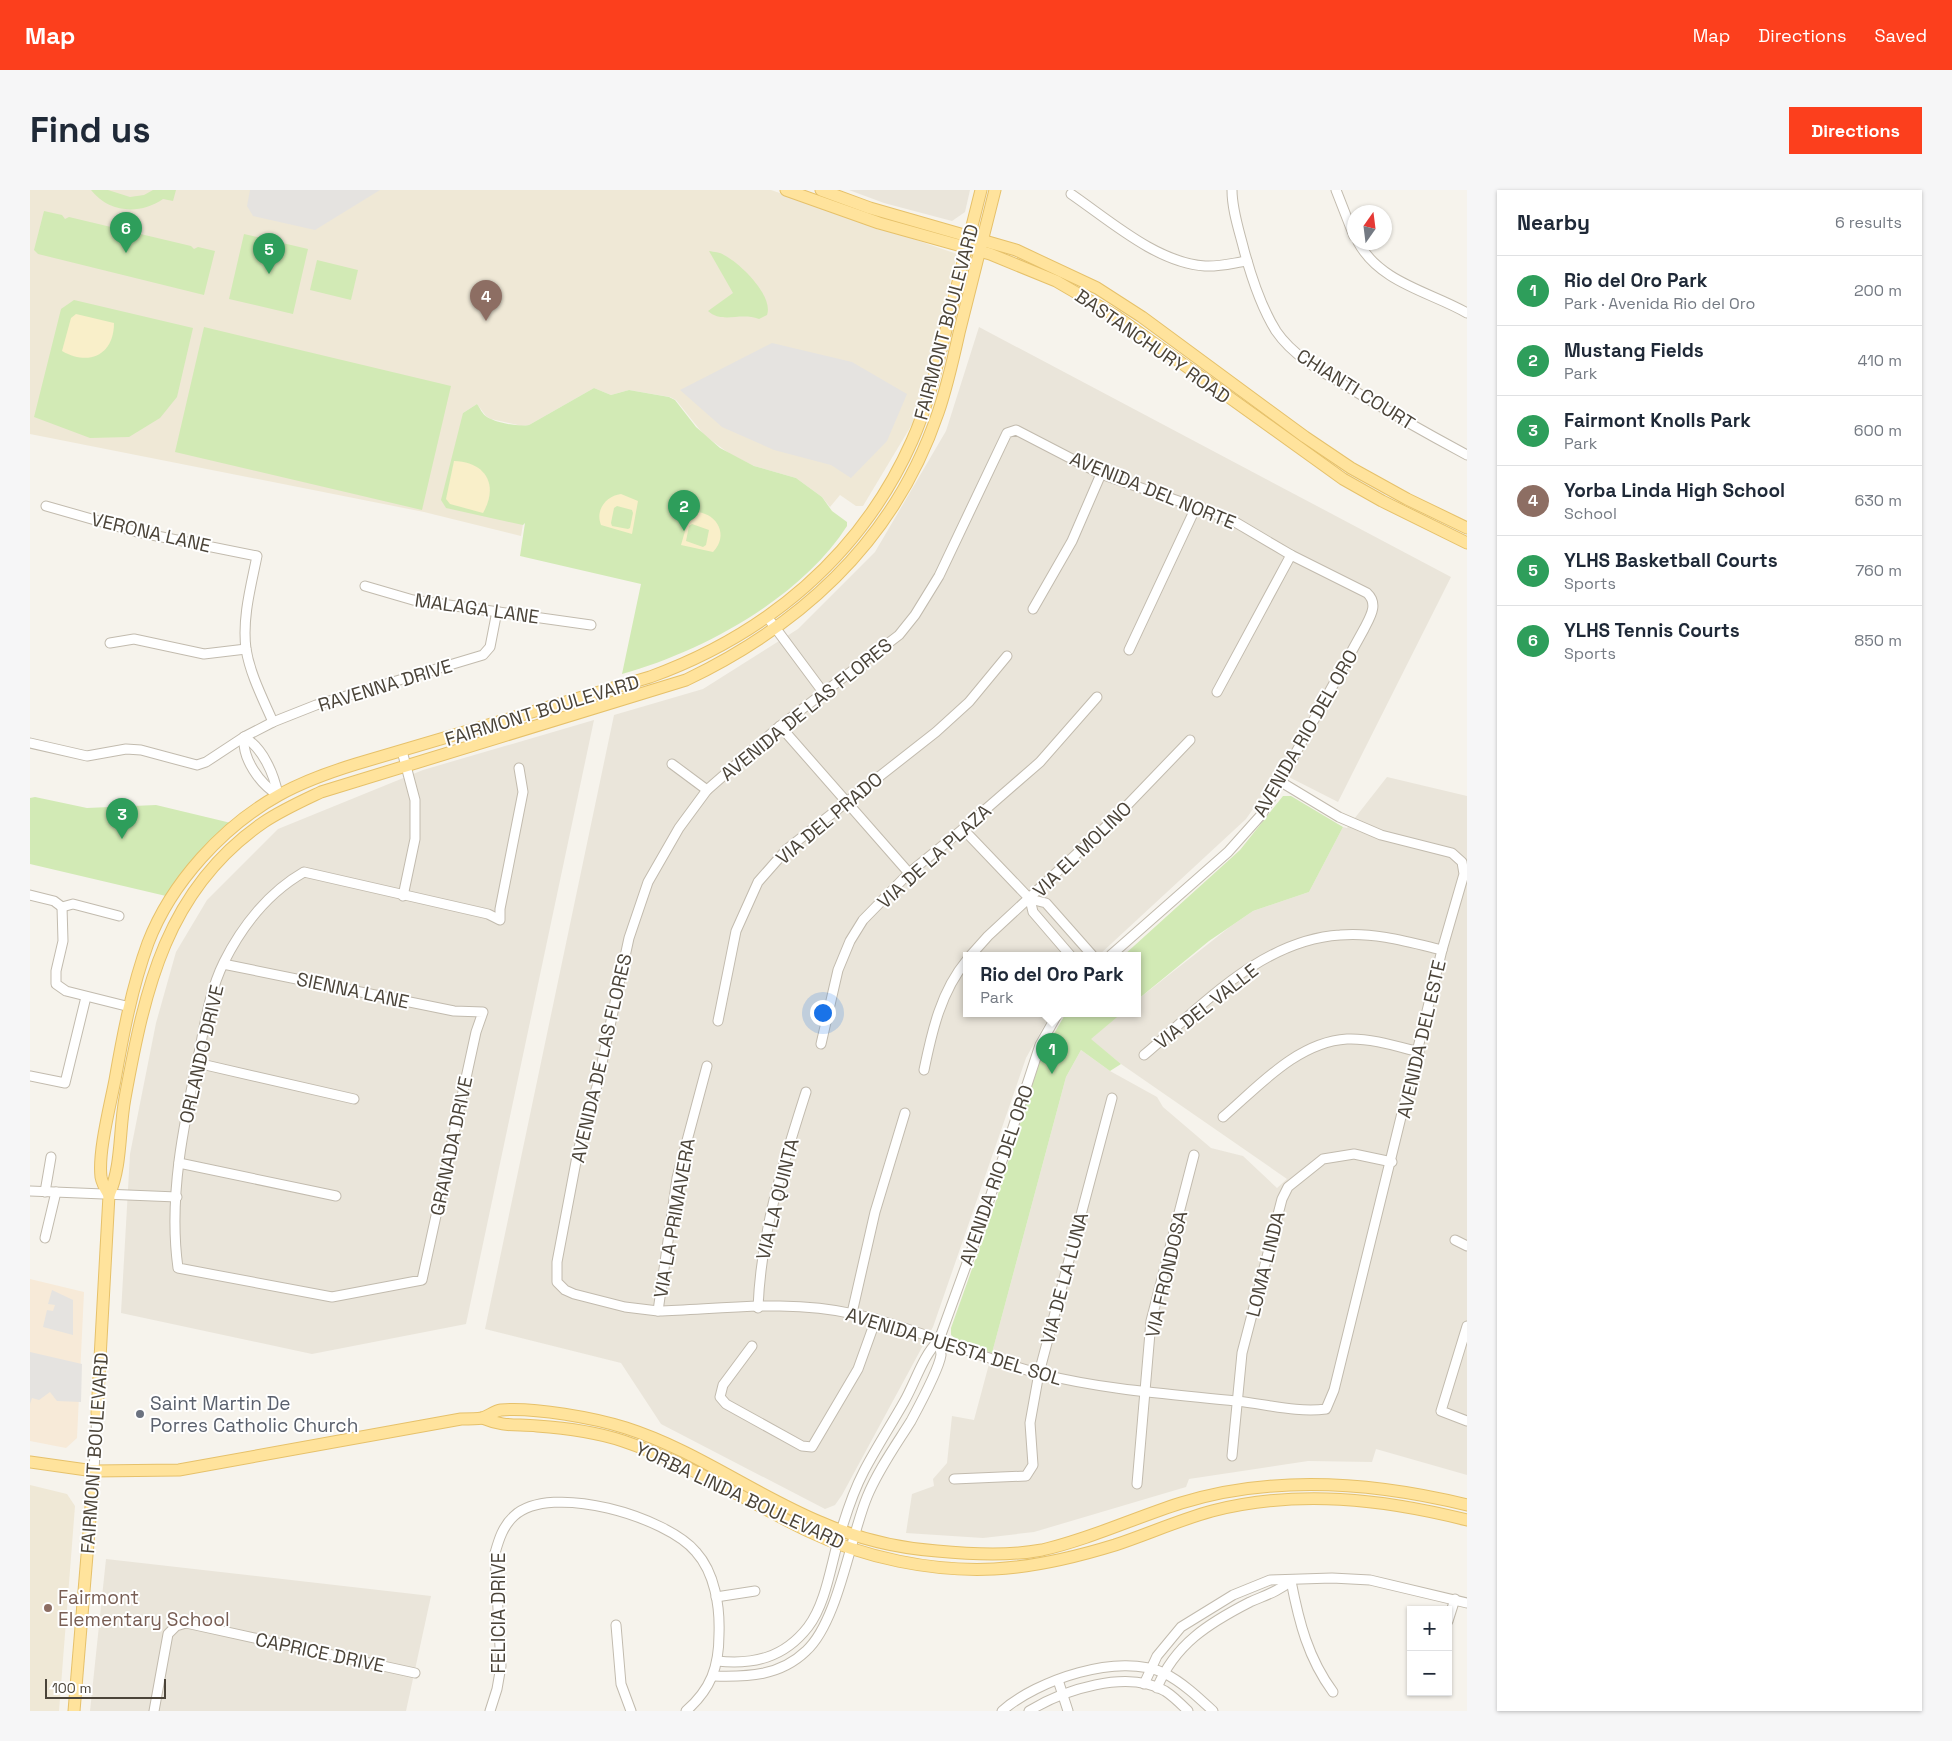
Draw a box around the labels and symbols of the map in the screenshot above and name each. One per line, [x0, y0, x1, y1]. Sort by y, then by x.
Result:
north arrow [1347, 205, 1392, 250]
pin: 6 [110, 212, 142, 253]
street label: FAIRMONT BOULEVARD [908, 221, 985, 423]
pin: 5 [253, 233, 285, 274]
pin: 4 [470, 280, 502, 321]
street label: BASTANCHURY ROAD [1070, 283, 1235, 409]
street label: CHIANTI COURT [1292, 343, 1420, 436]
street label: AVENIDA DEL NORTE [1066, 446, 1239, 535]
pin: 2 [668, 490, 700, 531]
street label: VERONA LANE [89, 507, 213, 558]
street label: MALAGA LANE [413, 587, 541, 630]
street label: AVENIDA DE LAS FLORES [715, 632, 897, 786]
street label: AVENIDA RIO DEL ORO [1247, 645, 1364, 822]
street label: RAVENNA DRIVE [315, 653, 455, 718]
street label: FAIRMONT BOULEVARD [442, 669, 642, 752]
street label: VIA DEL PRADO [771, 766, 888, 870]
street label: VIA EL MOLINO [1028, 796, 1137, 903]
pin: 3 [106, 798, 138, 839]
street label: VIA DE LA PLAZA [872, 799, 997, 914]
street label: AVENIDA DE LAS FLORES [565, 951, 638, 1165]
street label: VIA DEL VALLE [1149, 958, 1263, 1055]
street label: AVENIDA DEL ESTE [1391, 958, 1452, 1121]
street label: SIENNA LANE [294, 966, 411, 1015]
street label: ORLANDO DRIVE [173, 982, 230, 1126]
your location [810, 1000, 836, 1026]
pin: 1 [1036, 1033, 1068, 1074]
street label: GRANADA DRIVE [425, 1074, 478, 1218]
street label: AVENIDA RIO DEL ORO [954, 1082, 1039, 1269]
street label: VIA LA PRIMAVERA [648, 1136, 701, 1300]
street label: VIA LA QUINTA [750, 1136, 805, 1262]
street label: VIA FRONDOSA [1140, 1208, 1193, 1340]
street label: VIA DE LA LUNA [1035, 1209, 1094, 1347]
street label: LOMA LINDA [1240, 1209, 1291, 1319]
street label: AVENIDA PUESTA DEL SOL [843, 1302, 1065, 1391]
street label: FAIRMONT BOULEVARD [75, 1352, 114, 1554]
place label: Saint Martin De Porres Catholic Church [150, 1391, 358, 1438]
marker: Saint Martin De Porres Catholic Church [134, 1408, 146, 1420]
street label: YORBA LINDA BOULEVARD [631, 1436, 848, 1555]
street label: FELICIA DRIVE [486, 1552, 511, 1674]
place label: Fairmont Elementary School [58, 1585, 230, 1632]
marker: Fairmont Elementary School [42, 1602, 54, 1614]
street label: CAPRICE DRIVE [253, 1627, 387, 1678]
scale bar [45, 1676, 166, 1699]

